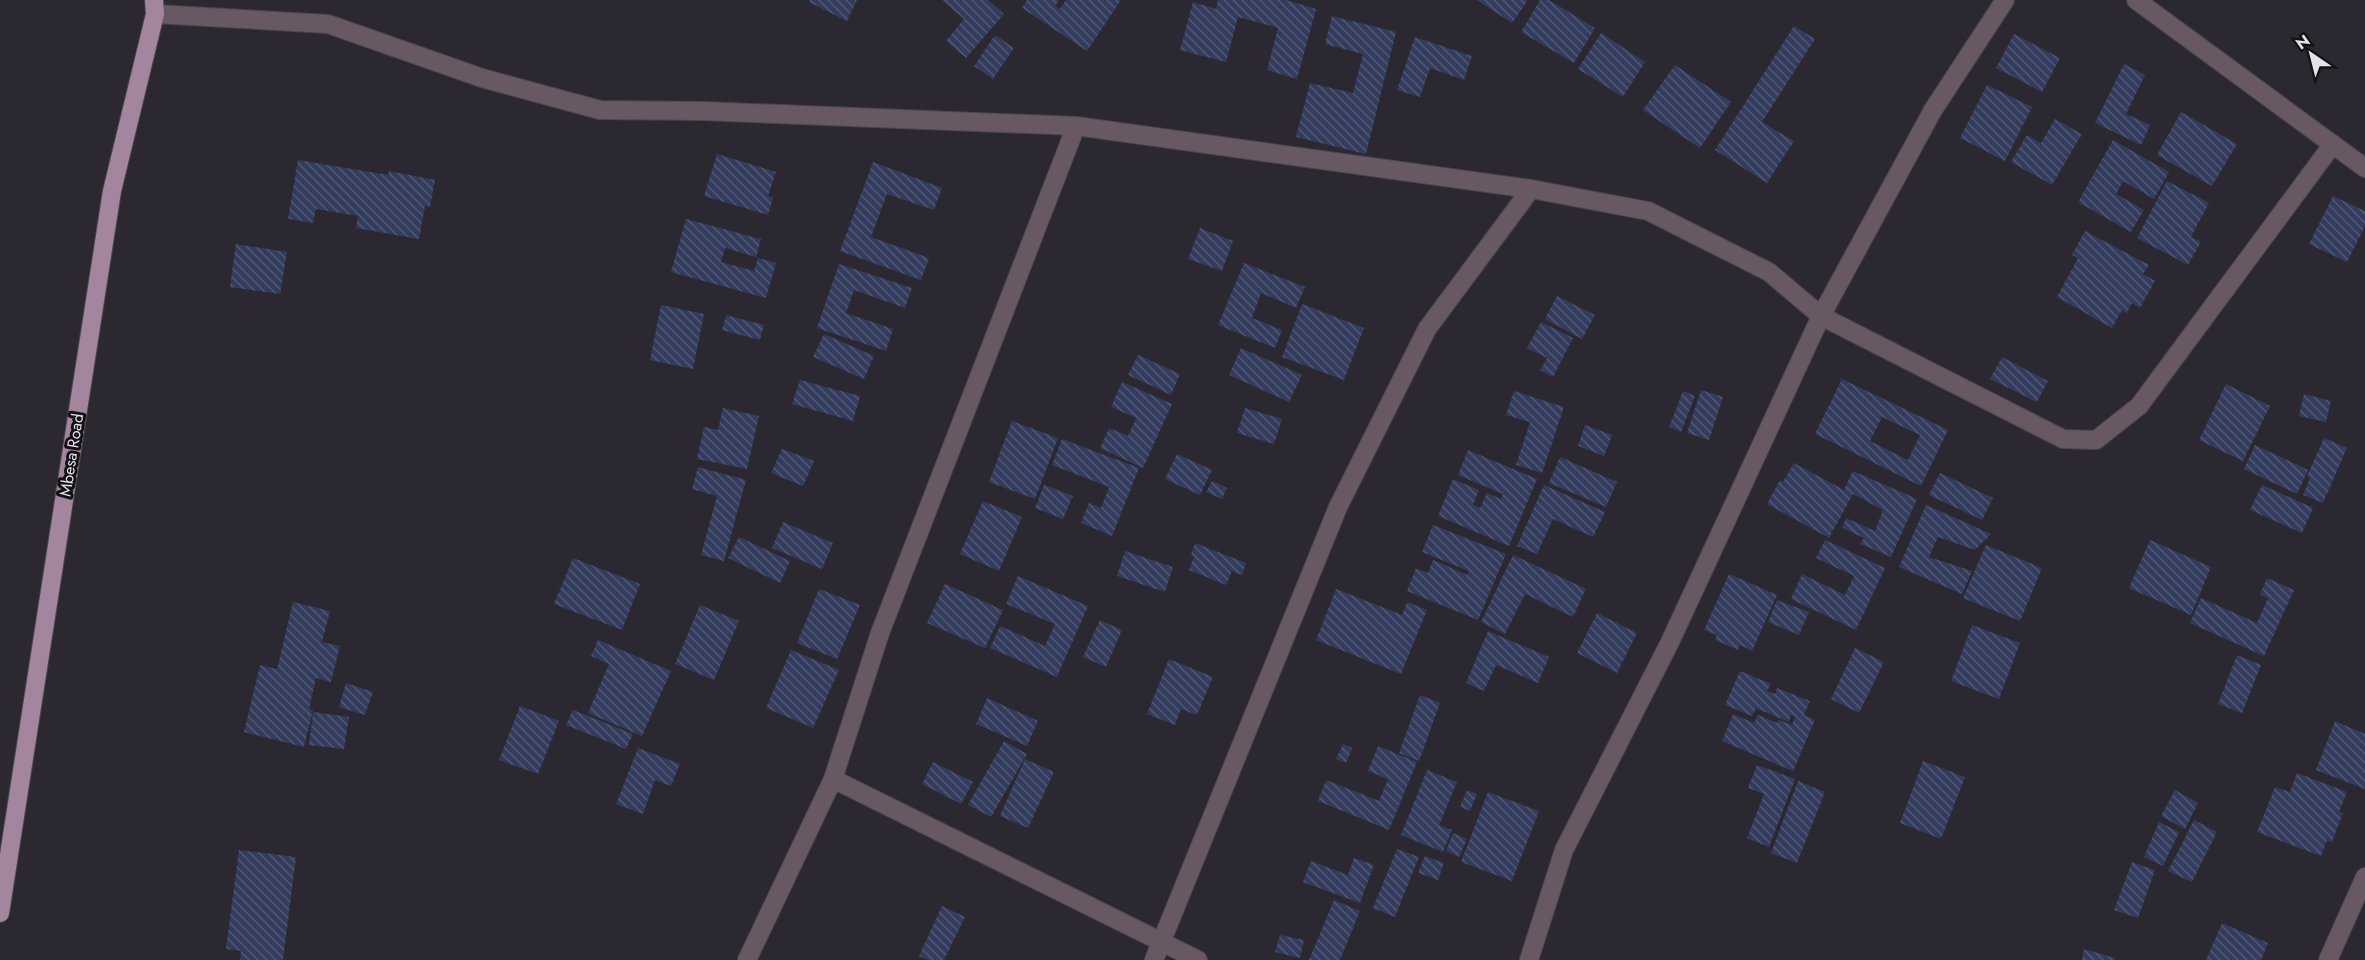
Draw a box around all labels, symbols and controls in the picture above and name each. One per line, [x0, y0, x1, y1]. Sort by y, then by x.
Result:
north arrow [2281, 24, 2341, 84]
text: N [2291, 29, 2314, 55]
street label: Mbesa Road [54, 412, 89, 498]

